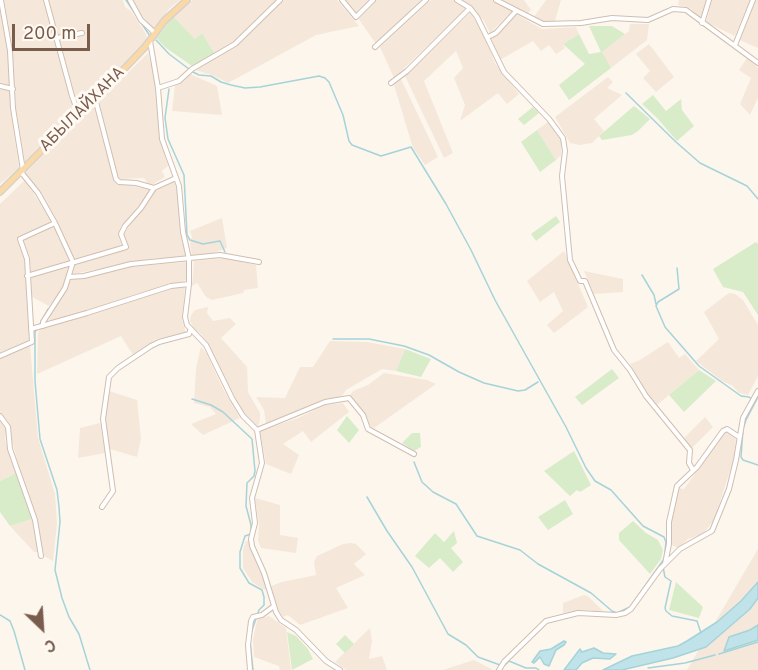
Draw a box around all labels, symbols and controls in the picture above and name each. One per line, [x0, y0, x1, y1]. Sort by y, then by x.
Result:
scale bar [15, 12, 93, 50]
text: 200 m [23, 23, 76, 46]
street label: АБЫЛАЙХАНА [37, 64, 129, 156]
north arrow [12, 598, 72, 658]
text: С [41, 633, 58, 656]

